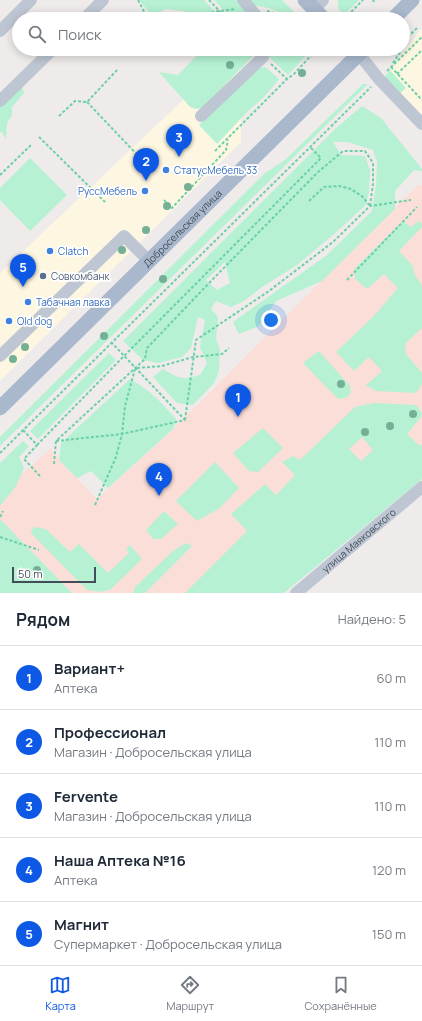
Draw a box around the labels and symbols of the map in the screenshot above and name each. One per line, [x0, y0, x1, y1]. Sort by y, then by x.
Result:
pin: 3 [166, 124, 192, 157]
pin: 2 [133, 148, 159, 181]
place label: СтатусМебель 33 [174, 163, 257, 177]
marker: СтатусМебель 33 [161, 165, 171, 175]
place label: РуссМебель [78, 184, 137, 198]
street label: Добросельская улица [140, 186, 225, 270]
marker: РуссМебель [140, 186, 150, 196]
place label: Clatch [58, 244, 88, 258]
marker: Clatch [45, 246, 55, 256]
pin: 5 [10, 254, 36, 287]
place label: Совкомбанк [51, 269, 110, 283]
marker: Совкомбанк [38, 271, 48, 281]
place label: Табачная лавка [36, 295, 110, 309]
marker: Табачная лавка [23, 297, 33, 307]
your location [261, 310, 281, 330]
place label: Old dog [17, 314, 52, 328]
marker: Old dog [4, 316, 14, 326]
pin: 1 [225, 384, 251, 417]
pin: 4 [146, 463, 172, 496]
street label: улица Маяковского [319, 505, 399, 575]
scale bar [12, 565, 96, 584]

